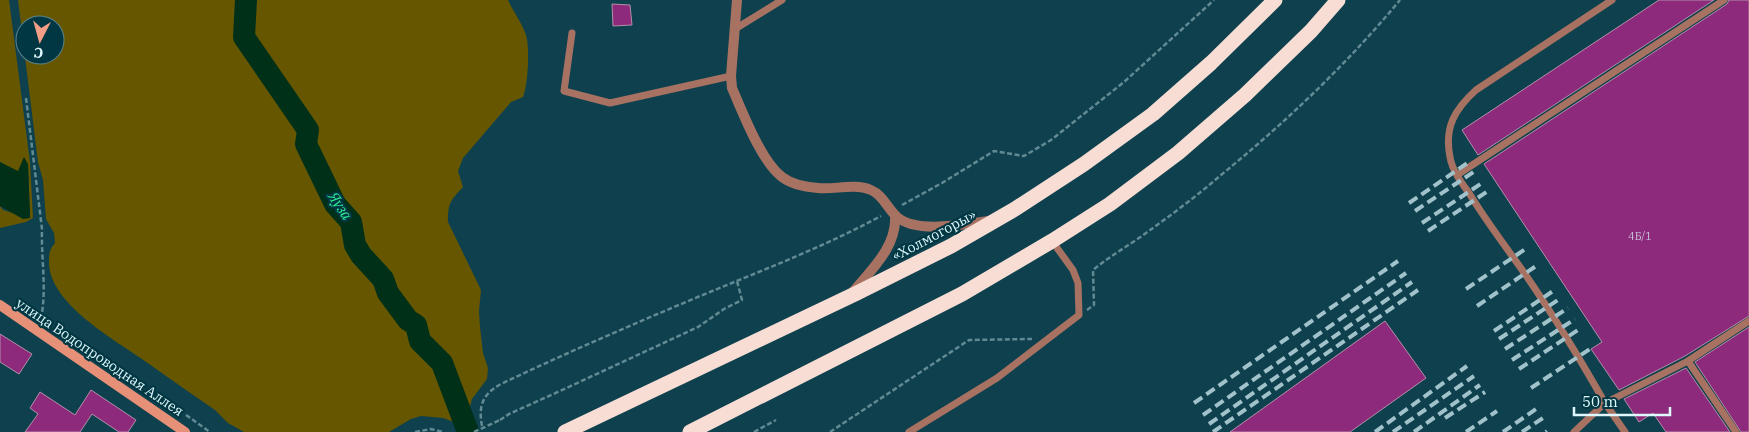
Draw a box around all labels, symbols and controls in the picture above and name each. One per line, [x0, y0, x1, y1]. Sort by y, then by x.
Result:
north arrow [15, 15, 65, 65]
text: С [33, 43, 44, 62]
water label: Яуза [324, 187, 357, 224]
street label: «Холмогоры» [889, 205, 979, 265]
house number: 4Б/1 [1628, 229, 1652, 243]
street label: улица Водопроводная Аллея [13, 294, 187, 420]
scale bar [1574, 384, 1670, 416]
text: 50 m [1582, 392, 1618, 411]

